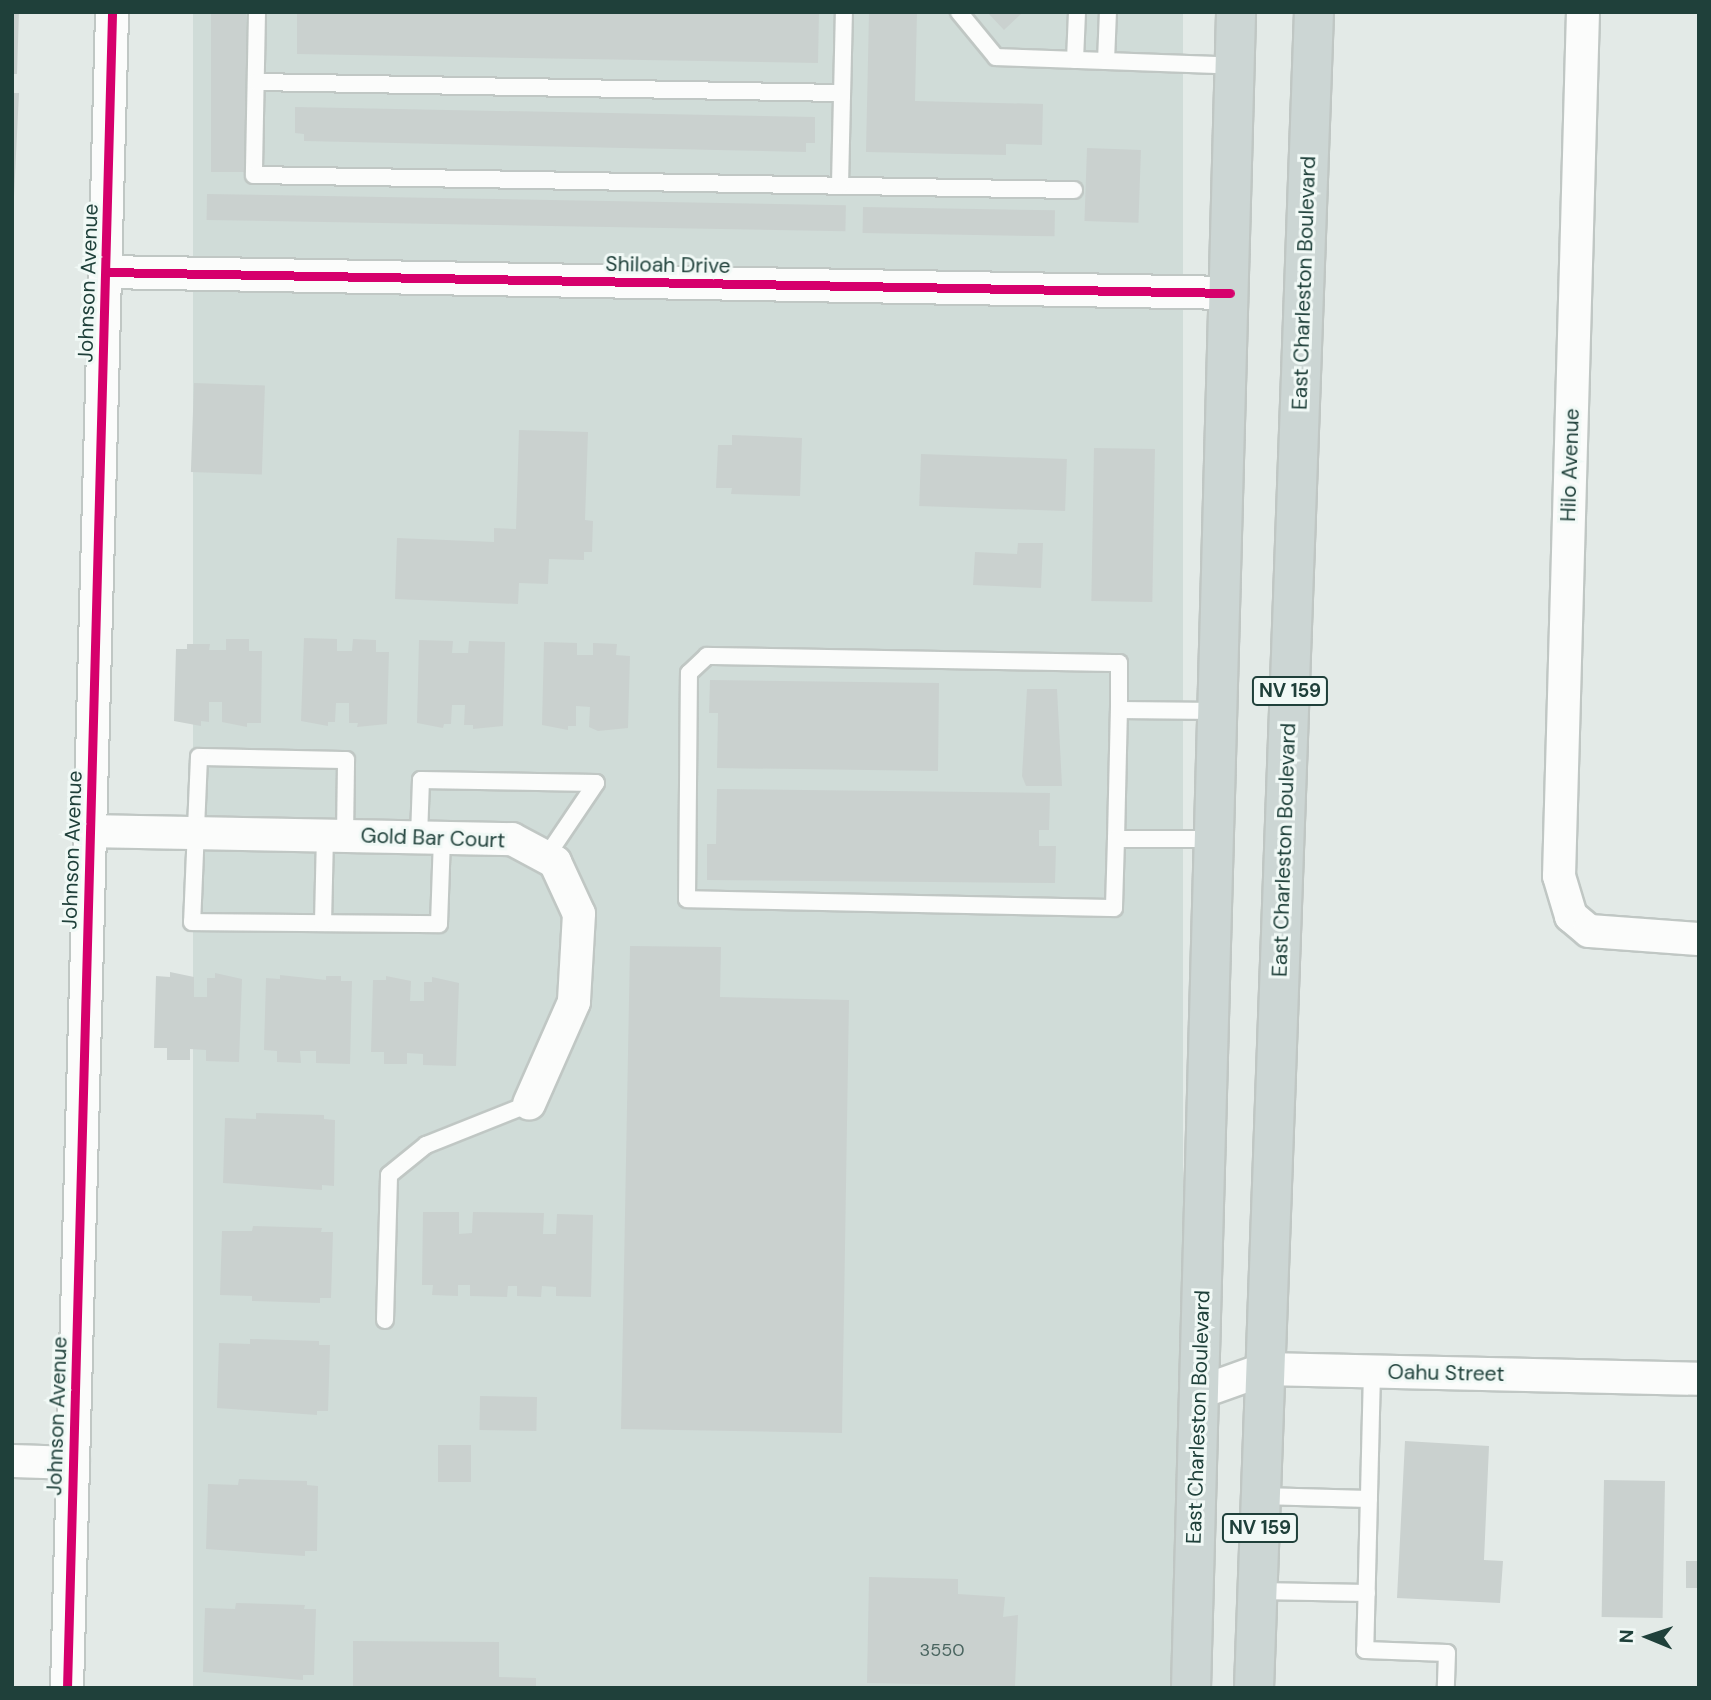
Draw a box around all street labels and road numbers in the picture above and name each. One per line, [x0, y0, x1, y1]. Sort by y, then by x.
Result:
street label: East Charleston Boulevard [1287, 156, 1321, 410]
street label: Johnson Avenue [73, 203, 103, 363]
street label: Shiloah Drive [605, 251, 731, 279]
street label: Hilo Avenue [1555, 408, 1585, 522]
road number: NV 159 [1252, 676, 1328, 706]
street label: East Charleston Boulevard [1267, 723, 1301, 977]
street label: Johnson Avenue [57, 770, 87, 930]
street label: Gold Bar Court [360, 823, 506, 853]
street label: East Charleston Boulevard [1181, 1290, 1215, 1544]
street label: Johnson Avenue [42, 1336, 72, 1496]
street label: Oahu Street [1387, 1359, 1505, 1387]
road number: NV 159 [1222, 1512, 1298, 1544]

